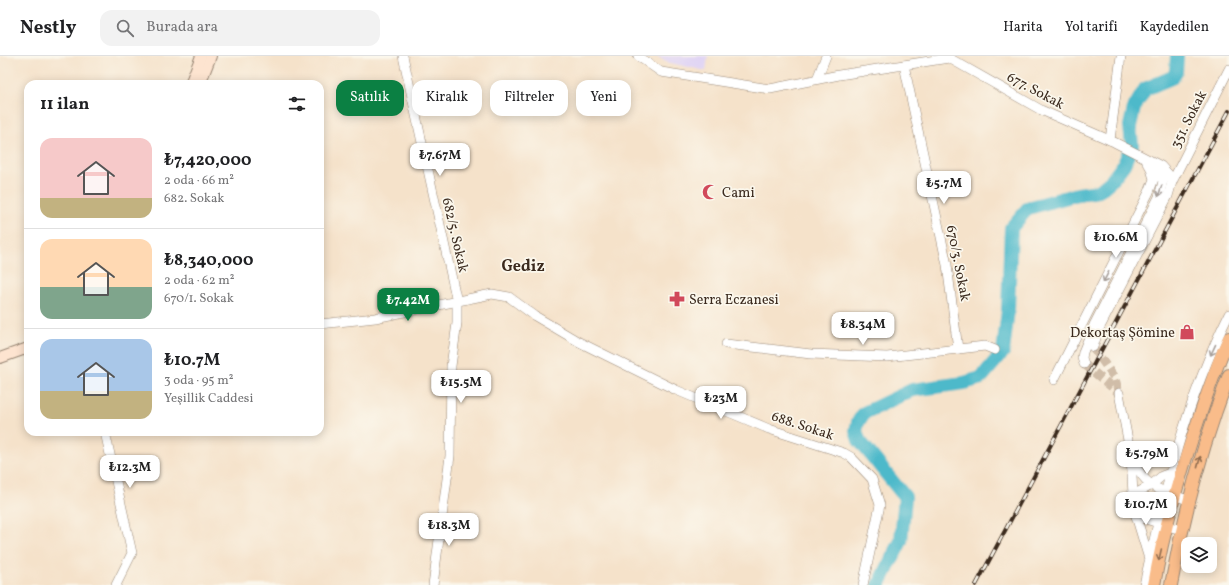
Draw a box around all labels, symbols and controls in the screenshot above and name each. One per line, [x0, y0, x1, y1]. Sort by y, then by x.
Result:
search box [100, 10, 380, 46]
text: Nestly [20, 15, 76, 41]
icon: search [114, 17, 136, 39]
text: Burada ara [146, 17, 218, 38]
text: Harita [1003, 18, 1043, 37]
text: Yol tarifi [1065, 18, 1118, 37]
text: Kaydedilen [1140, 18, 1209, 37]
street label: 677. Sokak [1003, 68, 1068, 115]
chip: Satılık [336, 80, 404, 116]
chip: Kiralık [412, 80, 482, 116]
chip: Filtreler [490, 80, 568, 116]
chip: Yeni [576, 80, 631, 116]
street label: 351. Sokak [1167, 87, 1212, 152]
text: 11 ilan [40, 93, 89, 116]
icon: filters [286, 93, 308, 115]
pin: ₺7.67M [407, 143, 473, 177]
text: ₺7.67M [419, 147, 461, 165]
text: ₺7,420,000 [164, 149, 252, 172]
icon: home [72, 154, 120, 202]
pin: ₺5.7M [916, 171, 972, 205]
text: 2 oda · 66 m² [164, 172, 234, 190]
text: ₺5.7M [926, 175, 962, 193]
mosque icon: Cami [701, 183, 719, 201]
place label: Cami [722, 184, 755, 203]
one-way arrow [1156, 184, 1163, 197]
text: 682. Sokak [164, 190, 224, 208]
street label: 682/5. Sokak [437, 196, 472, 275]
street label: 670/3. Sokak [941, 224, 974, 303]
pin: ₺10.6M [1083, 225, 1149, 259]
text: ₺10.6M [1094, 229, 1138, 247]
text: ₺8,340,000 [164, 249, 253, 272]
icon: home [72, 255, 120, 303]
district label: Gediz [501, 256, 545, 278]
one-way arrow [1102, 270, 1109, 282]
text: 2 oda · 62 m² [164, 272, 235, 290]
pin: ₺7.42M [375, 288, 441, 322]
text: 670/1. Sokak [164, 290, 234, 308]
pharmacy icon: Serra Eczanesi [668, 290, 686, 308]
place label: Serra Eczanesi [689, 291, 779, 310]
text: ₺7.42M [386, 292, 430, 310]
pin: ₺8.34M [830, 312, 896, 346]
text: ₺8.34M [840, 316, 886, 334]
shop icon: Dekortaş Şömine [1178, 323, 1196, 341]
place label: Dekortaş Şömine [1070, 324, 1175, 343]
one-way arrow [1209, 343, 1216, 355]
text: ₺10.7M [164, 349, 220, 372]
icon: home [72, 355, 120, 403]
pin: ₺15.5M [428, 370, 494, 404]
text: 3 oda · 95 m² [164, 372, 234, 390]
text: ₺15.5M [440, 374, 482, 392]
pin: ₺23M [697, 386, 745, 420]
text: Yeşillik Caddesi [164, 390, 253, 408]
text: ₺23M [704, 390, 738, 408]
street label: 688. Sokak [769, 407, 837, 446]
pin: ₺5.79M [1114, 441, 1180, 475]
text: ₺5.79M [1126, 445, 1168, 463]
pin: ₺12.3M [97, 455, 163, 489]
one-way arrow [1195, 456, 1203, 469]
text: ₺12.3M [109, 459, 151, 477]
pin: ₺10.7M [1113, 492, 1179, 526]
text: ₺10.7M [1125, 496, 1168, 514]
pin: ₺18.3M [416, 513, 482, 547]
text: ₺18.3M [428, 517, 470, 535]
map controls [1181, 537, 1217, 573]
button: layers [1181, 537, 1217, 573]
one-way arrow [1156, 549, 1163, 562]

